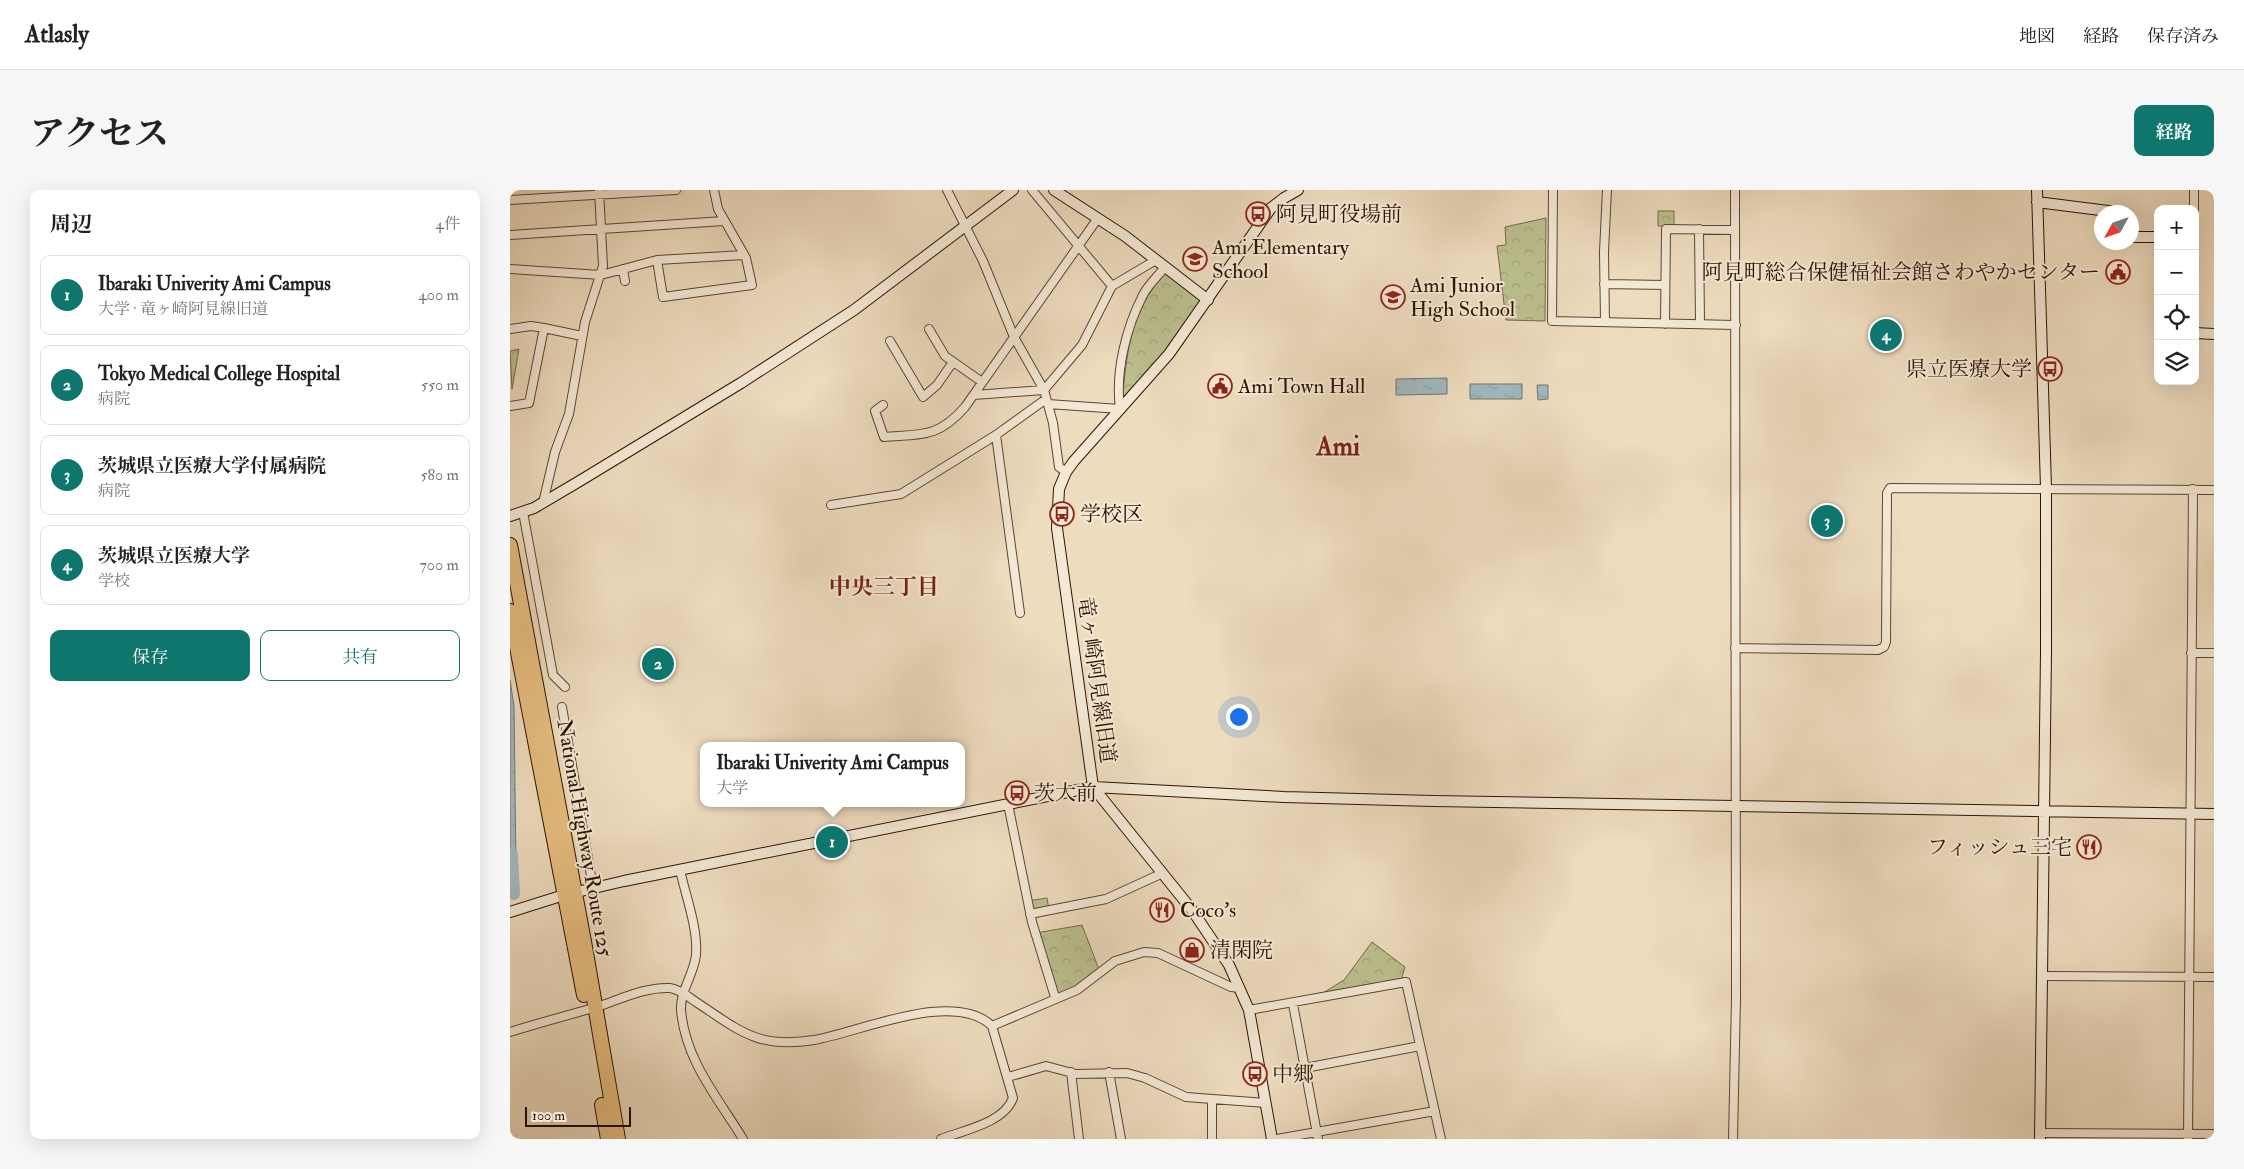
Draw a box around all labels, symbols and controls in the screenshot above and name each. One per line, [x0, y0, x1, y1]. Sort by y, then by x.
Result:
text: Atlasly [25, 19, 89, 50]
text: 地図 [2019, 25, 2055, 48]
text: 経路 [2083, 25, 2119, 48]
text: 保存済み [2147, 25, 2219, 48]
button: 経路 [2134, 105, 2214, 156]
text: アクセス [30, 112, 169, 156]
bus stop icon: 阿見町役場前 [1245, 201, 1271, 227]
place label: 阿見町役場前 [1276, 201, 1402, 228]
north arrow [2094, 205, 2139, 250]
map controls [2154, 205, 2199, 385]
button: + [2154, 205, 2199, 250]
text: 周辺 [50, 211, 92, 238]
text: 4件 [435, 214, 460, 234]
place label: Ami Elementary School [1211, 234, 1350, 285]
school or university icon: Ami Elementary School [1182, 246, 1208, 272]
button: − [2154, 250, 2199, 295]
place label: 阿見町総合保健福祉会館さわやかセンター [1702, 259, 2100, 286]
public building icon: 阿見町総合保健福祉会館さわやかセンター [2105, 259, 2131, 285]
text: Ibaraki Univerity Ami Campus [98, 272, 331, 296]
place label: Ami Junior High School [1409, 272, 1516, 323]
school or university icon: Ami Junior High School [1380, 284, 1406, 310]
text: 1 [64, 285, 70, 305]
text: 400 m [418, 285, 459, 305]
button: locate [2154, 295, 2199, 340]
text: 大学 · 竜ヶ崎阿見線旧道 [98, 299, 268, 319]
pin: 4 [1870, 316, 1902, 354]
button: layers [2154, 340, 2199, 385]
place label: 県立医療大学 [1906, 356, 2032, 383]
bus stop icon: 県立医療大学 [2037, 356, 2063, 382]
text: Tokyo Medical College Hospital [98, 362, 340, 386]
public building icon: Ami Town Hall [1207, 373, 1233, 399]
place label: Ami Town Hall [1237, 373, 1366, 400]
text: 2 [63, 375, 71, 395]
text: 550 m [421, 375, 459, 395]
text: 病院 [98, 389, 130, 409]
district label: Ami [1315, 431, 1360, 463]
text: 茨城県立医療大学付属病院 [98, 454, 326, 478]
text: 3 [64, 465, 70, 485]
text: 580 m [420, 465, 459, 485]
text: 病院 [98, 481, 130, 501]
bus stop icon: 学校区 [1049, 501, 1075, 527]
place label: 学校区 [1080, 501, 1143, 528]
pin: 3 [1811, 502, 1843, 540]
text: 茨城県立医療大学 [98, 544, 250, 568]
text: 4 [63, 555, 71, 575]
text: 700 m [420, 555, 459, 575]
text: 学校 [98, 571, 130, 591]
district label: 中央三丁目 [829, 573, 939, 601]
street label: 竜ヶ崎阿見線旧道 [1071, 595, 1122, 765]
button: 保存 [50, 630, 250, 681]
button: 共有 [260, 630, 460, 681]
pin: 2 [642, 645, 674, 683]
your location [1226, 704, 1252, 730]
street label: National Highway Route 125 [550, 717, 619, 960]
popup [700, 742, 965, 807]
text: Ibaraki Univerity Ami Campus [716, 751, 949, 775]
text: 大学 [716, 778, 748, 798]
bus stop icon: 茨大前 [1004, 780, 1030, 806]
place label: 茨大前 [1034, 780, 1097, 807]
pin: 1 [816, 823, 848, 861]
place label: フィッシュ三宅 [1927, 834, 2072, 861]
restaurant icon: フィッシュ三宅 [2076, 834, 2102, 860]
restaurant icon: Coco's [1149, 897, 1175, 923]
place label: Coco's [1180, 897, 1236, 924]
shop icon: 清閑院 [1179, 937, 1205, 963]
place label: 清閑院 [1210, 937, 1273, 964]
bus stop icon: 中郷 [1242, 1061, 1268, 1087]
place label: 中郷 [1272, 1061, 1314, 1088]
scale bar [525, 1104, 631, 1127]
text: 100 m [532, 1107, 565, 1124]

